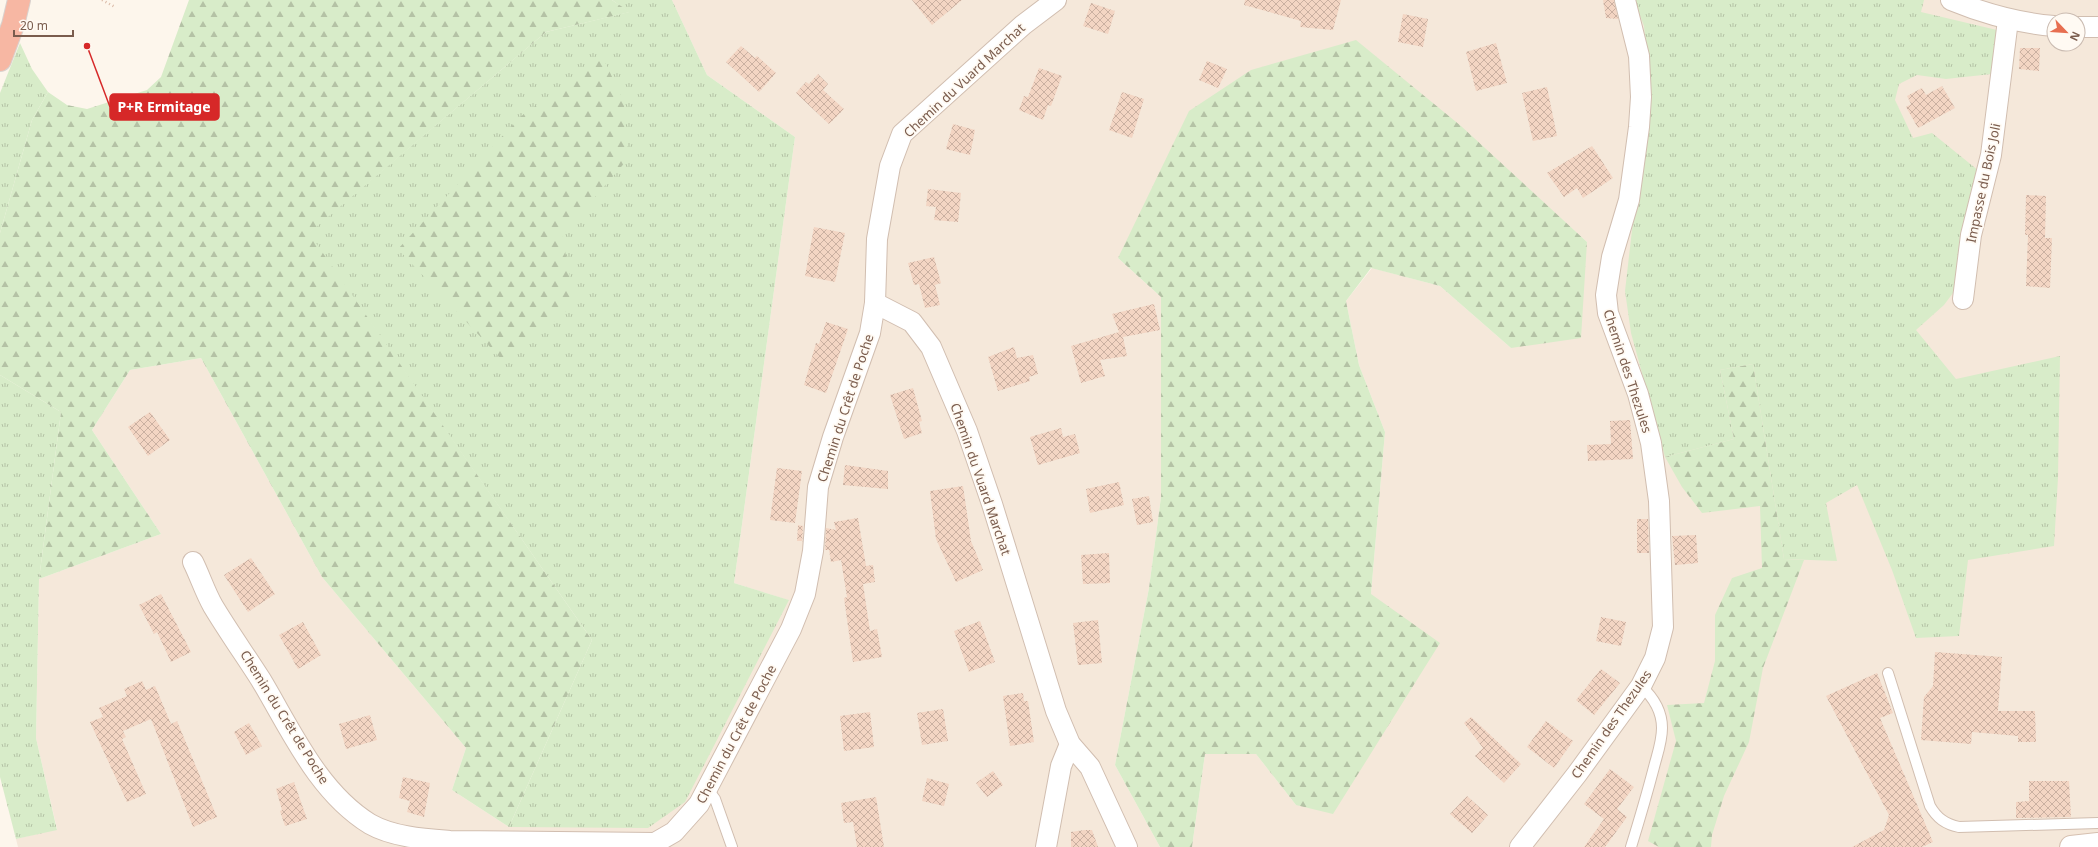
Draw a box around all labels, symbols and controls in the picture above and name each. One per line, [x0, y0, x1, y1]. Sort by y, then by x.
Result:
scale bar [14, 12, 73, 38]
north arrow [2046, 12, 2086, 52]
text: 20 m [20, 17, 48, 34]
street label: Chemin du Vuard Marchat [899, 19, 1029, 141]
text: N [2067, 29, 2084, 44]
callout: P+R Ermitage [110, 94, 219, 120]
text: P+R Ermitage [117, 97, 211, 116]
street label: Impasse du Bois Joli [1962, 122, 2004, 244]
street label: Chemin des Thezules [1600, 307, 1656, 435]
street label: Chemin du Crêt de Poche [813, 332, 877, 484]
street label: Chemin du Vuard Marchat [946, 400, 1016, 558]
street label: Chemin du Crêt de Poche [236, 647, 334, 787]
street label: Chemin du Crêt de Poche [692, 661, 780, 807]
street label: Chemin des Thezules [1567, 666, 1655, 782]

